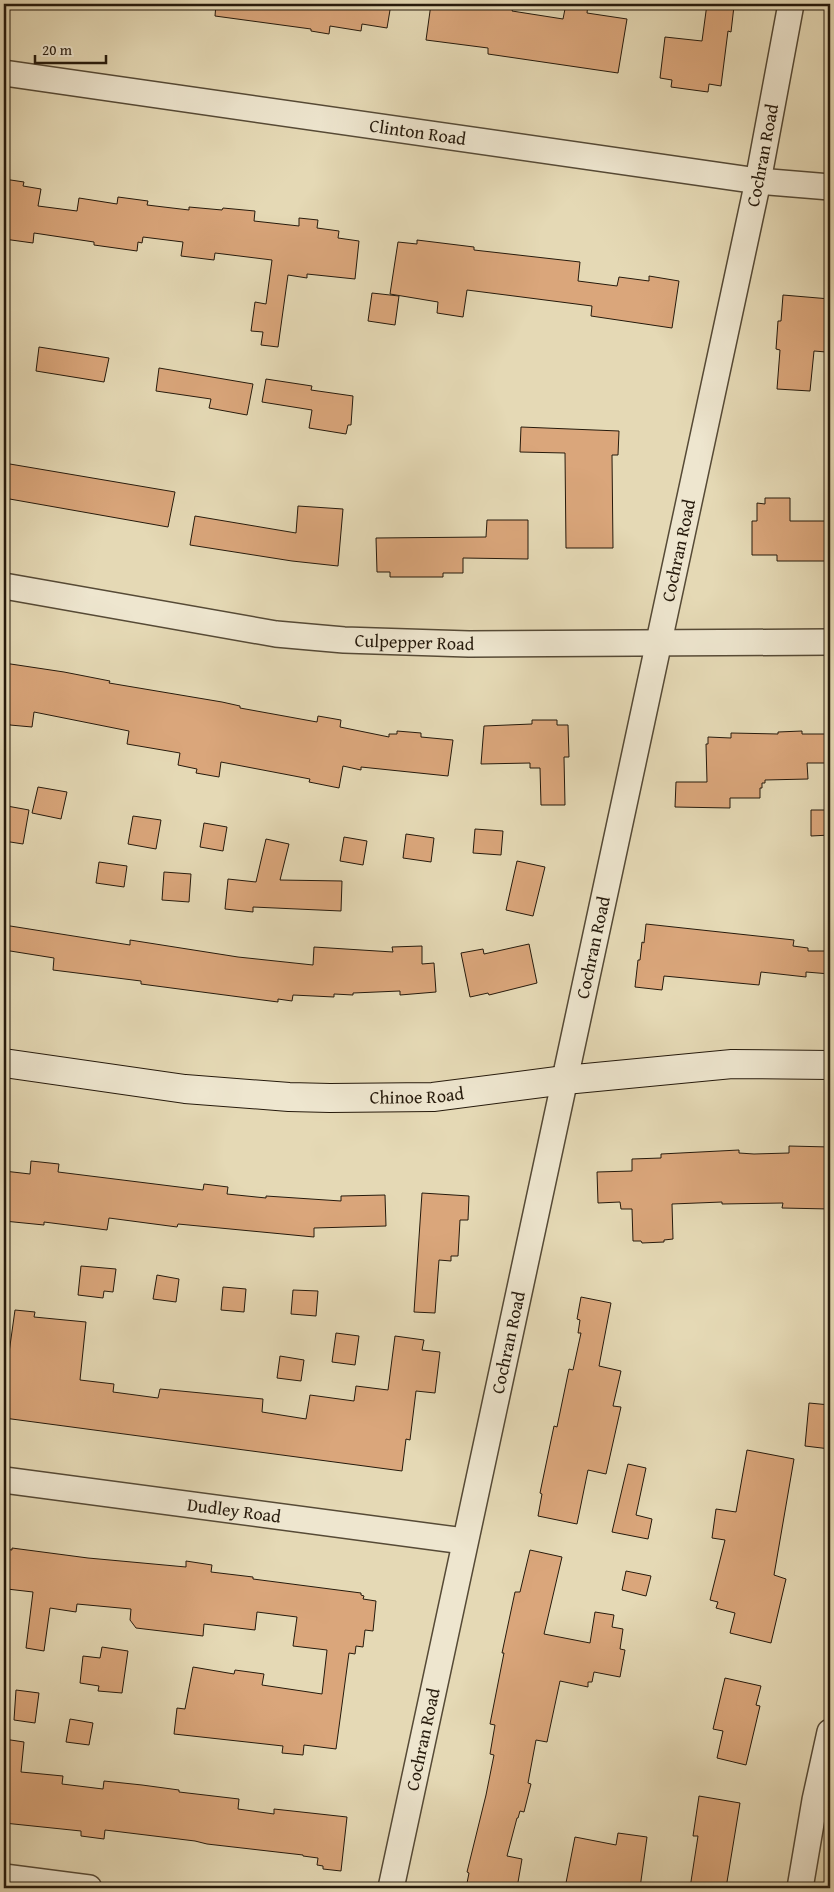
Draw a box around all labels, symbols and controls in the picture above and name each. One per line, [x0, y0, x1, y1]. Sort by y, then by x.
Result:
scale bar [35, 32, 106, 64]
text: 20 m [42, 39, 73, 60]
street label: Cochran Road [739, 101, 785, 209]
street label: Clinton Road [368, 112, 468, 152]
street label: Cochran Road [654, 496, 702, 604]
street label: Culpepper Road [354, 626, 475, 657]
street label: Cochran Road [569, 893, 617, 1001]
street label: Chinoe Road [369, 1079, 466, 1111]
street label: Cochran Road [484, 1288, 532, 1396]
street label: Dudley Road [185, 1490, 283, 1530]
street label: Cochran Road [398, 1685, 447, 1793]

